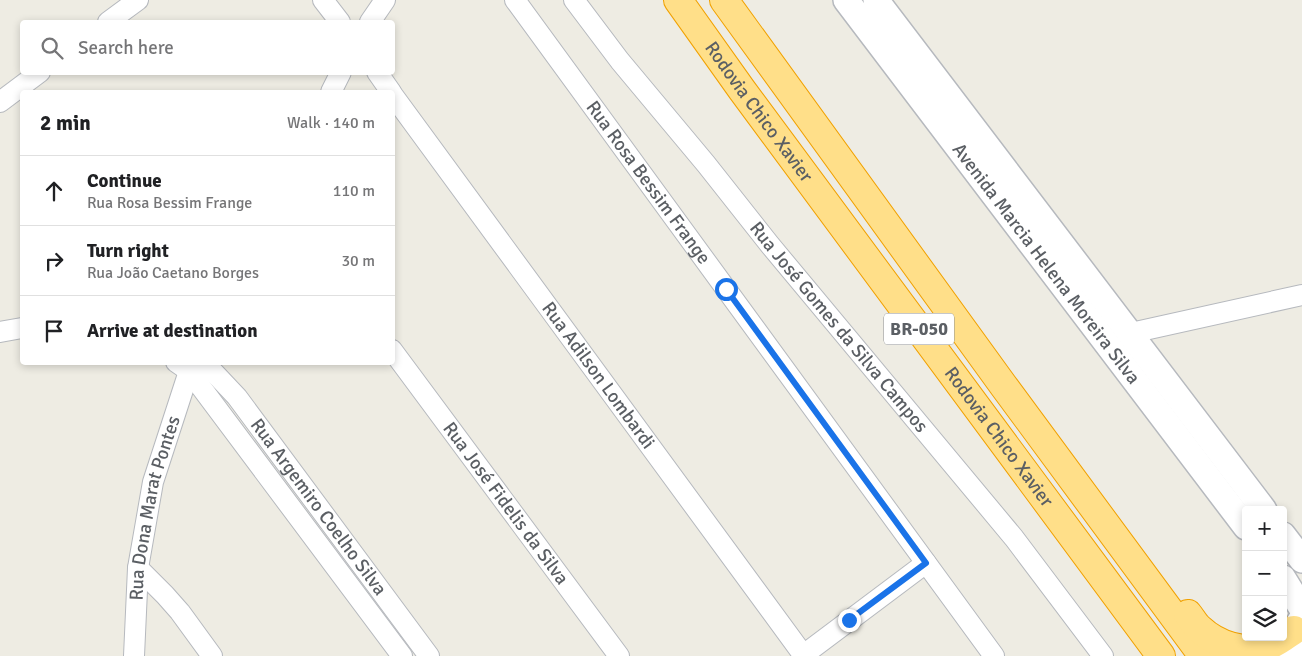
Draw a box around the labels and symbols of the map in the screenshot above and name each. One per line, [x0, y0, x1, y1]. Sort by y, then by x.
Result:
street label: Rodovia Chico Xavier [699, 37, 818, 187]
street label: Rua Rosa Bessim Frange [581, 96, 716, 269]
street label: Avenida Marcia Helena Moreira Silva [947, 138, 1145, 389]
street label: Rua José Gomes da Silva Campos [744, 217, 933, 438]
route start [715, 278, 738, 301]
street label: Rua Adilson Lombardi [537, 297, 660, 454]
road number: BR-050 [884, 314, 954, 344]
street label: Rodovia Chico Xavier [939, 362, 1059, 512]
street label: Rua Dona Marat Pontes [125, 413, 186, 601]
street label: Rua Argemiro Coelho Silva [245, 414, 392, 600]
street label: Rua José Fidelis da Silva [438, 417, 574, 590]
route end [838, 609, 861, 632]

